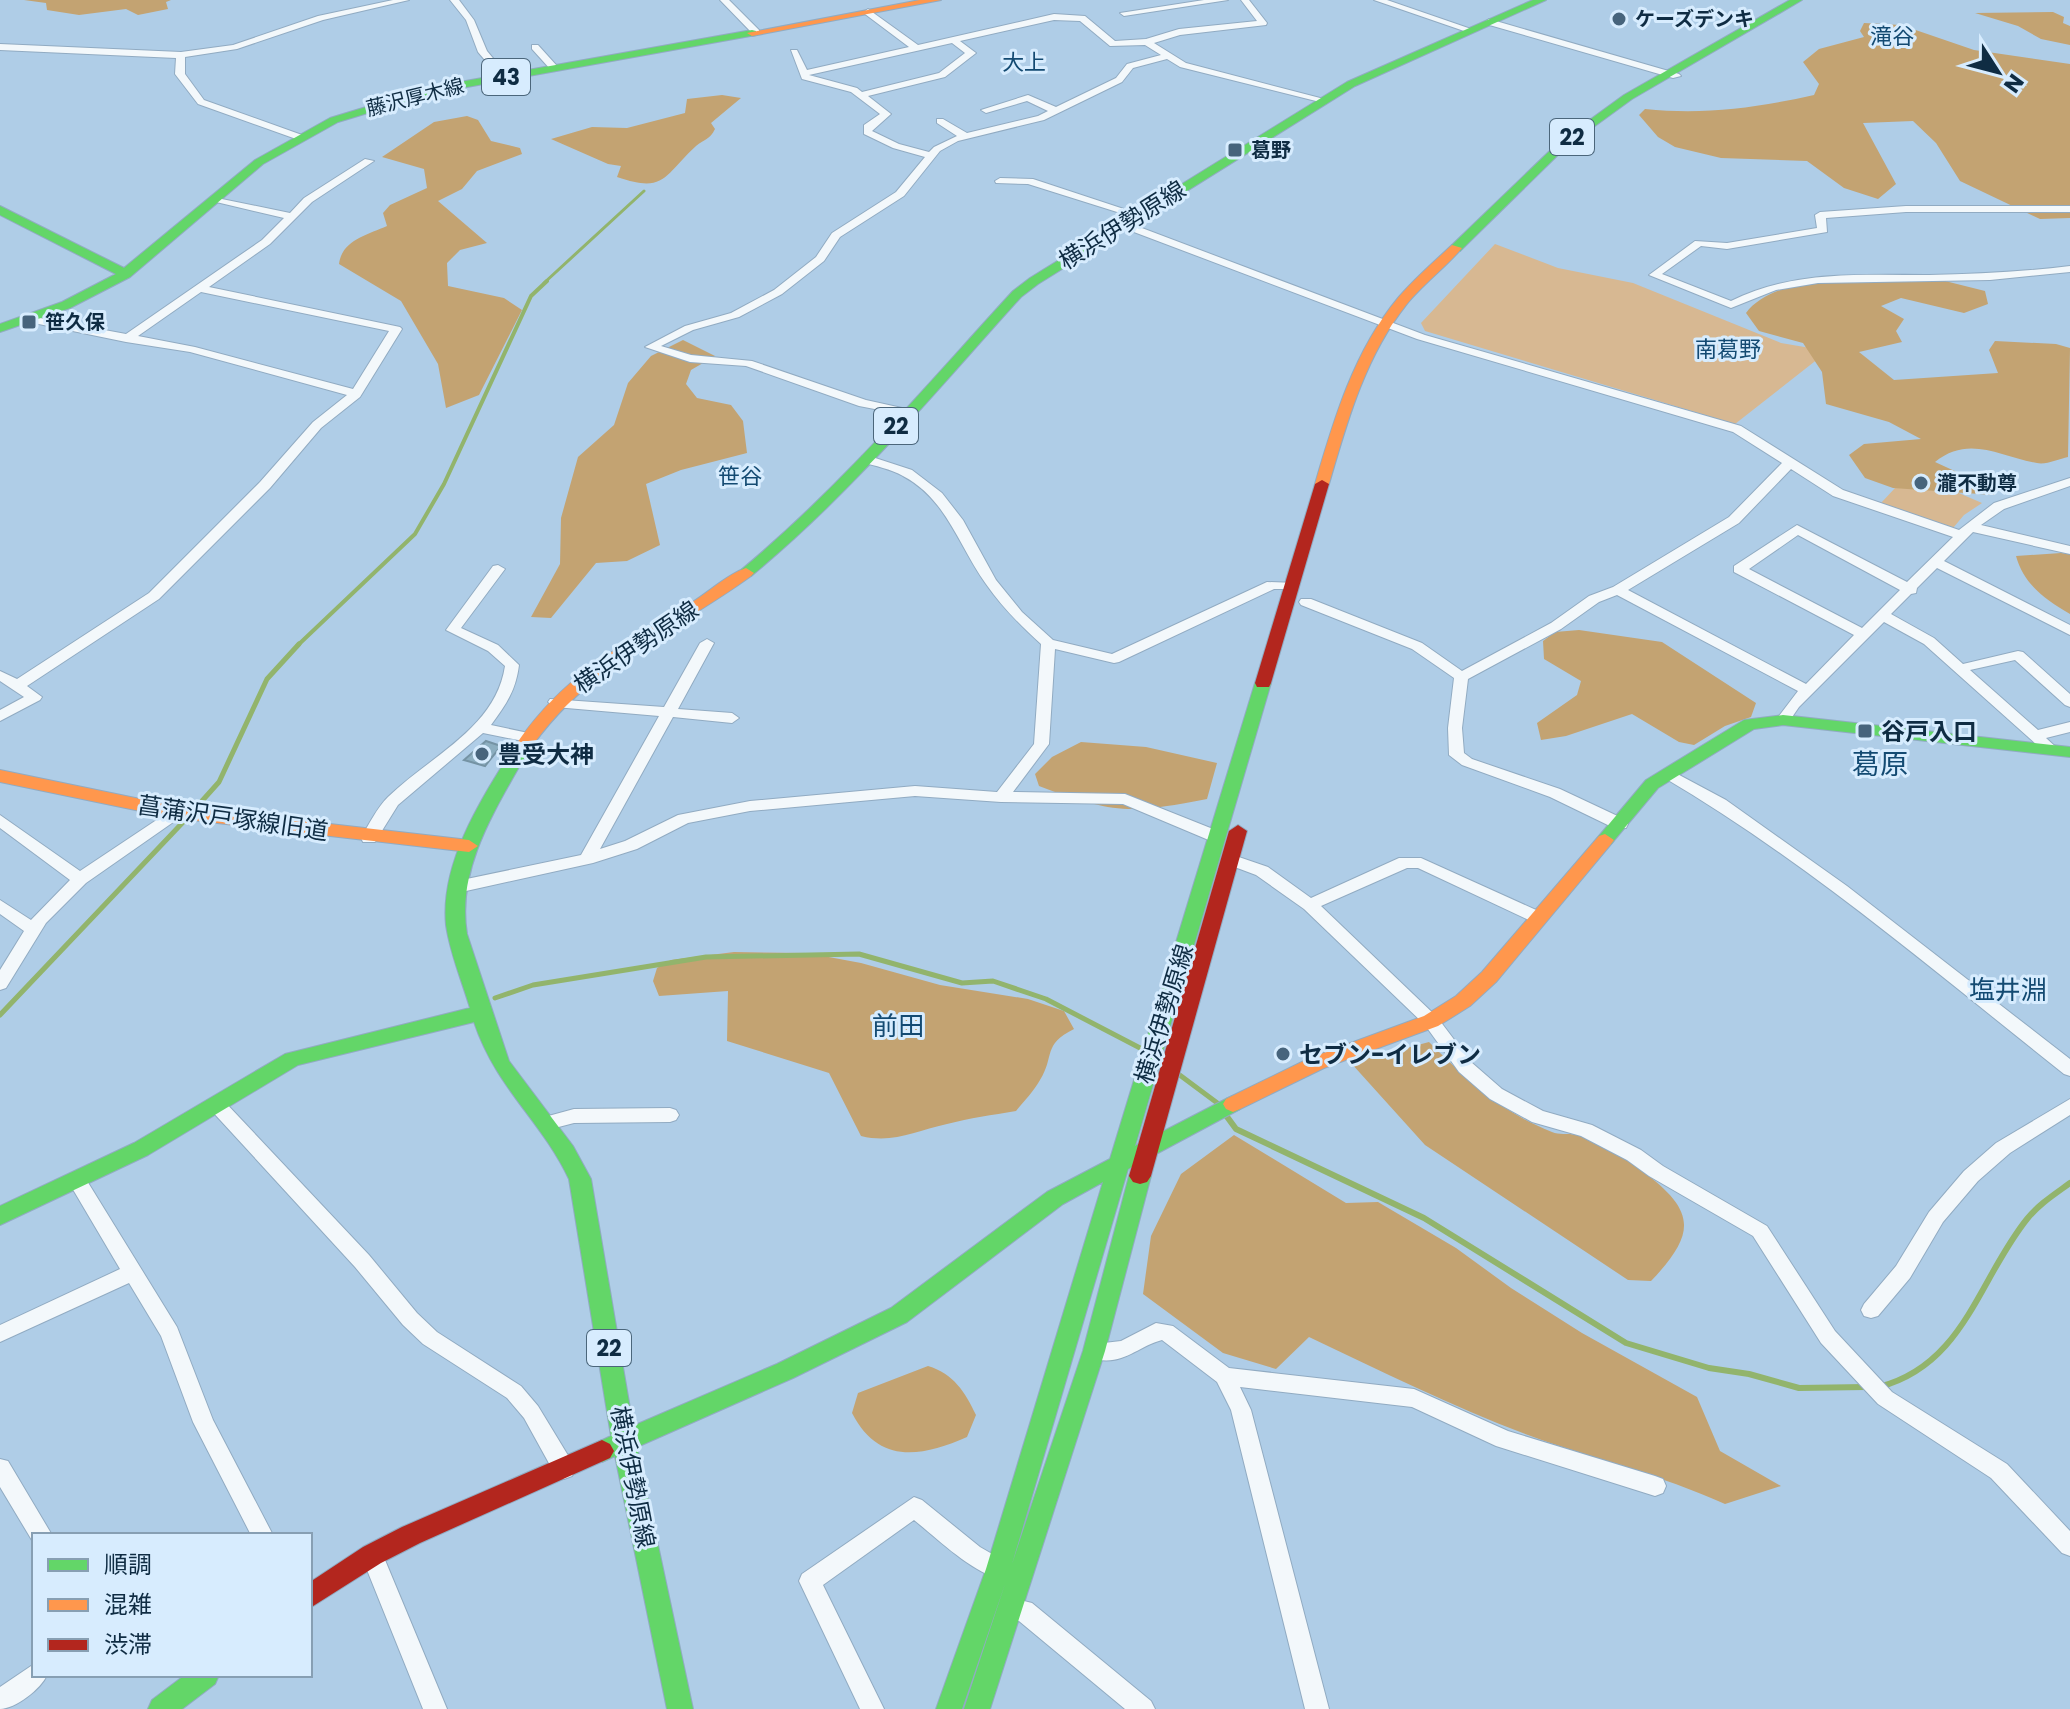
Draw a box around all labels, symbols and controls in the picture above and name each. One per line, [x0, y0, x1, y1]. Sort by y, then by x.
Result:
place label: ケーズデンキ [1635, 5, 1754, 33]
marker: ケーズデンキ [1610, 10, 1628, 28]
district label: 滝谷 [1870, 21, 1914, 52]
north arrow [1958, 32, 2038, 112]
district label: 大上 [1002, 47, 1046, 78]
road number: 43 [482, 59, 530, 95]
text: N [1996, 68, 2031, 99]
street label: 藤沢厚木線 [363, 71, 467, 123]
road number: 22 [1550, 119, 1594, 155]
place label: 葛野 [1251, 136, 1291, 164]
marker: 葛野 [1226, 141, 1244, 159]
street label: 横浜伊勢原線 [1052, 173, 1192, 277]
place label: 笹久保 [45, 308, 105, 336]
marker: 笹久保 [20, 313, 38, 331]
district label: 南葛野 [1695, 334, 1761, 365]
road number: 22 [874, 408, 918, 444]
district label: 笹谷 [718, 461, 762, 492]
place label: 瀧不動尊 [1937, 469, 2017, 497]
marker: 瀧不動尊 [1912, 474, 1930, 492]
street label: 横浜伊勢原線 [567, 593, 705, 701]
place label: 谷戸入口 [1881, 715, 1977, 748]
marker: 谷戸入口 [1856, 722, 1874, 740]
place label: 豊受大神 [498, 738, 594, 771]
marker: 豊受大神 [473, 745, 491, 763]
district label: 葛原 [1852, 745, 1908, 784]
street label: 菖蒲沢戸塚線旧道 [136, 788, 330, 848]
street label: 横浜伊勢原線 [1127, 940, 1201, 1088]
district label: 塩井淵 [1969, 972, 2047, 1008]
district label: 前田 [872, 1008, 924, 1044]
place label: セブン-イレブン [1299, 1038, 1481, 1071]
marker: セブン-イレブン [1274, 1045, 1292, 1063]
road number: 22 [587, 1330, 631, 1366]
street label: 横浜伊勢原線 [603, 1403, 663, 1551]
legend [32, 1533, 312, 1677]
text: 順調 [104, 1548, 152, 1581]
text: 混雑 [104, 1588, 152, 1621]
text: 渋滞 [104, 1628, 152, 1661]

